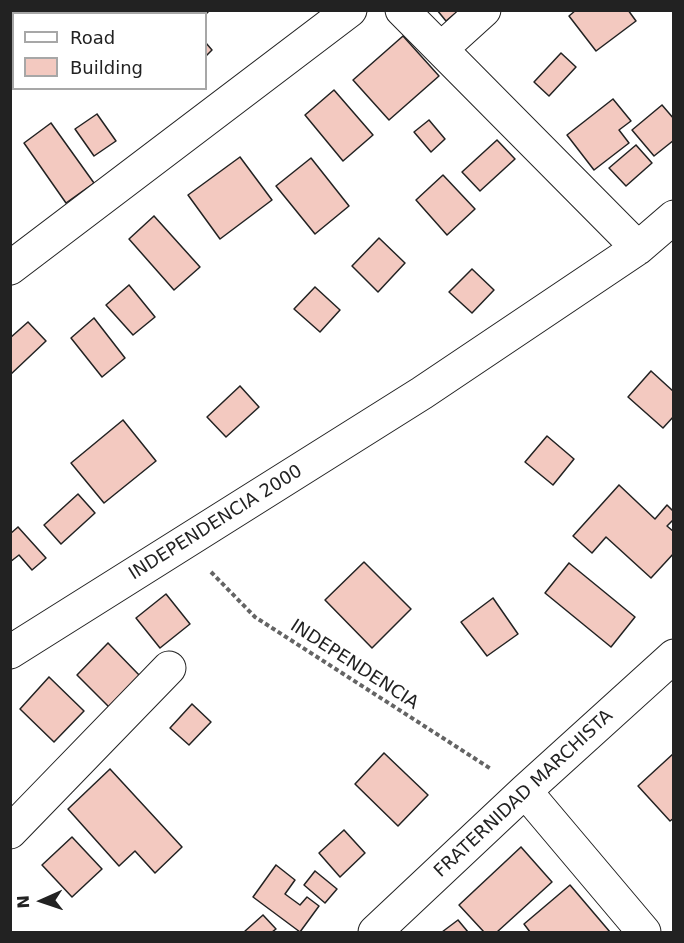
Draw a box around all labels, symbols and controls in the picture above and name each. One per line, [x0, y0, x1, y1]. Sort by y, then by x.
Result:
legend [12, 12, 207, 90]
text: Road [70, 27, 115, 48]
text: Building [70, 57, 143, 78]
street label: INDEPENDENCIA 2000 [125, 461, 307, 585]
street label: INDEPENDENCIA [286, 615, 422, 715]
street label: FRATERNIDAD MARCHISTA [430, 706, 618, 882]
north arrow [12, 871, 72, 931]
text: N [14, 895, 33, 909]

